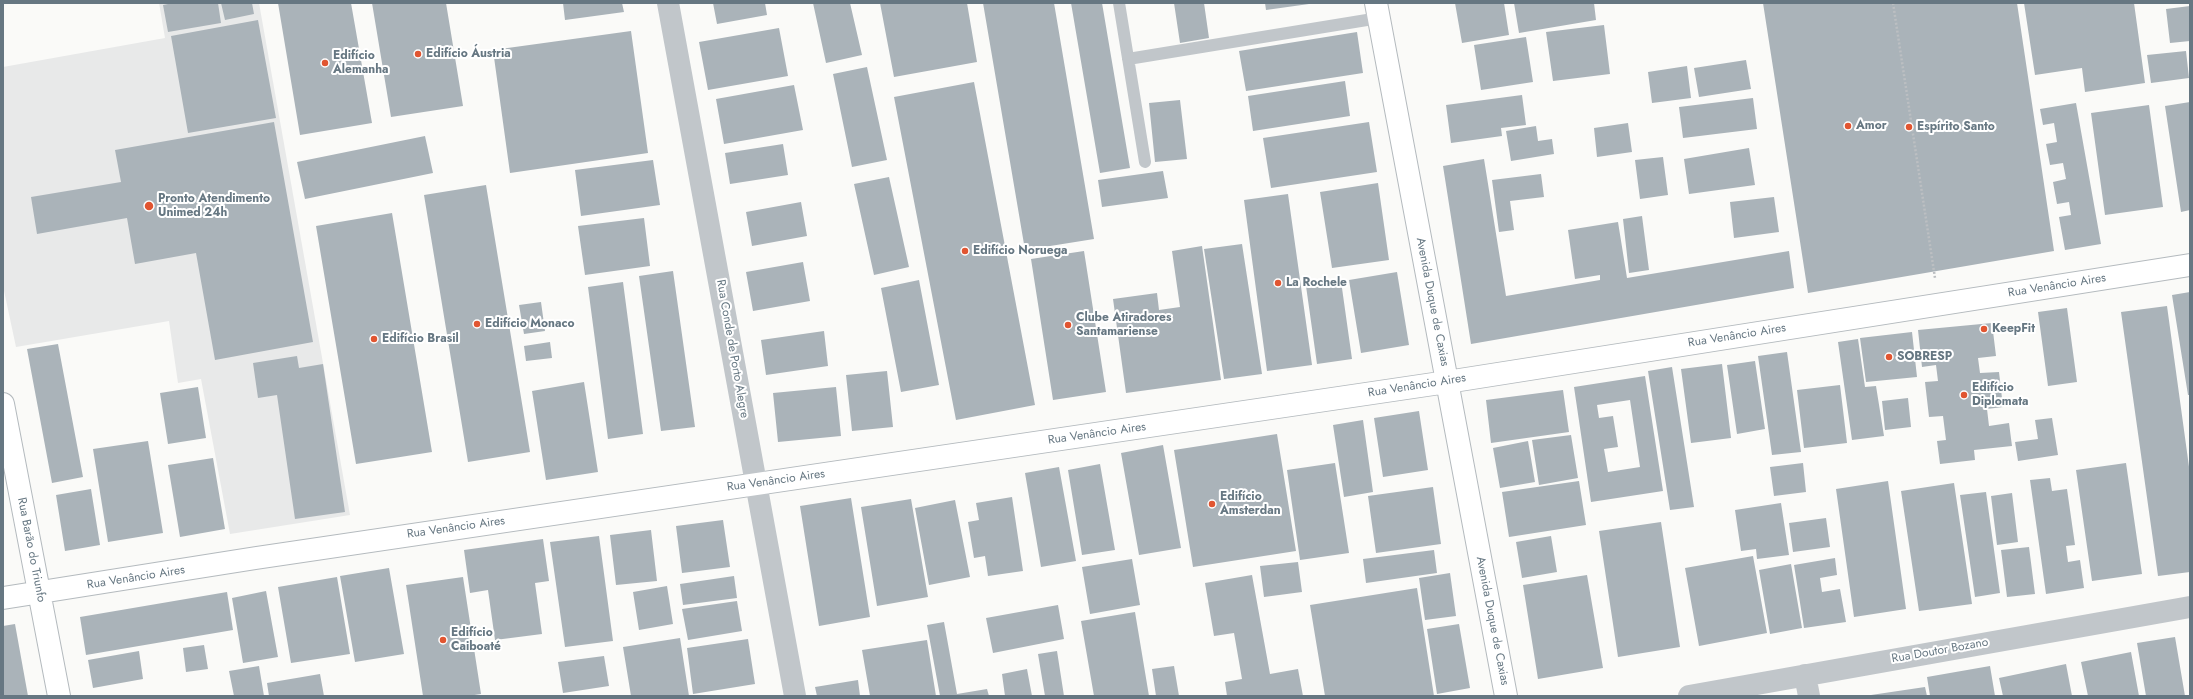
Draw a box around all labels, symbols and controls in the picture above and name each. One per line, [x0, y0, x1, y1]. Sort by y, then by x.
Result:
place label: Edifício Áustria [426, 47, 511, 61]
place label: Edifício Alemanha [333, 49, 388, 77]
marker: Edifício Áustria [413, 49, 423, 59]
marker: Edifício Alemanha [320, 58, 330, 68]
place label: Amor [1856, 119, 1887, 133]
place label: Espírito Santo [1917, 120, 1995, 134]
marker: Amor [1843, 121, 1853, 131]
marker: Espírito Santo [1904, 122, 1914, 132]
place label: Pronto Atendimento Unimed 24h [158, 192, 270, 220]
marker: Pronto Atendimento Unimed 24h [143, 200, 155, 212]
street label: Avenida Duque de Caxias [1412, 236, 1452, 368]
place label: Edifício Noruega [973, 244, 1067, 258]
marker: Edifício Noruega [960, 246, 970, 256]
street label: Rua Venâncio Aires [2007, 271, 2107, 301]
place label: La Rochele [1286, 276, 1347, 290]
marker: La Rochele [1273, 278, 1283, 288]
street label: Rua Conde de Porto Alegre [713, 279, 751, 419]
place label: Clube Atiradores Santamariense [1076, 311, 1171, 339]
place label: Edifício Monaco [485, 317, 574, 331]
marker: Edifício Monaco [472, 319, 482, 329]
marker: Clube Atiradores Santamariense [1063, 320, 1073, 330]
street label: Rua Venâncio Aires [1687, 321, 1787, 351]
place label: KeepFit [1992, 322, 2035, 336]
marker: KeepFit [1979, 324, 1989, 334]
place label: Edifício Brasil [382, 332, 459, 346]
marker: Edifício Brasil [369, 334, 379, 344]
place label: SOBRESP [1897, 350, 1952, 364]
marker: SOBRESP [1884, 352, 1894, 362]
street label: Rua Venâncio Aires [1367, 371, 1467, 401]
place label: Edifício Diplomata [1972, 381, 2028, 409]
marker: Edifício Diplomata [1959, 390, 1969, 400]
street label: Rua Venâncio Aires [1047, 420, 1147, 448]
street label: Rua Venâncio Aires [726, 467, 826, 495]
place label: Edifício Amsterdan [1220, 490, 1281, 518]
street label: Rua Barão do Triunfo [14, 496, 48, 604]
marker: Edifício Amsterdan [1207, 499, 1217, 509]
street label: Rua Venâncio Aires [406, 514, 506, 542]
street label: Avenida Duque de Caxias [1472, 555, 1512, 687]
street label: Rua Venâncio Aires [86, 563, 186, 593]
place label: Edifício Caiboaté [451, 626, 501, 654]
marker: Edifício Caiboaté [438, 635, 448, 645]
street label: Rua Doutor Bozano [1891, 635, 1989, 667]

